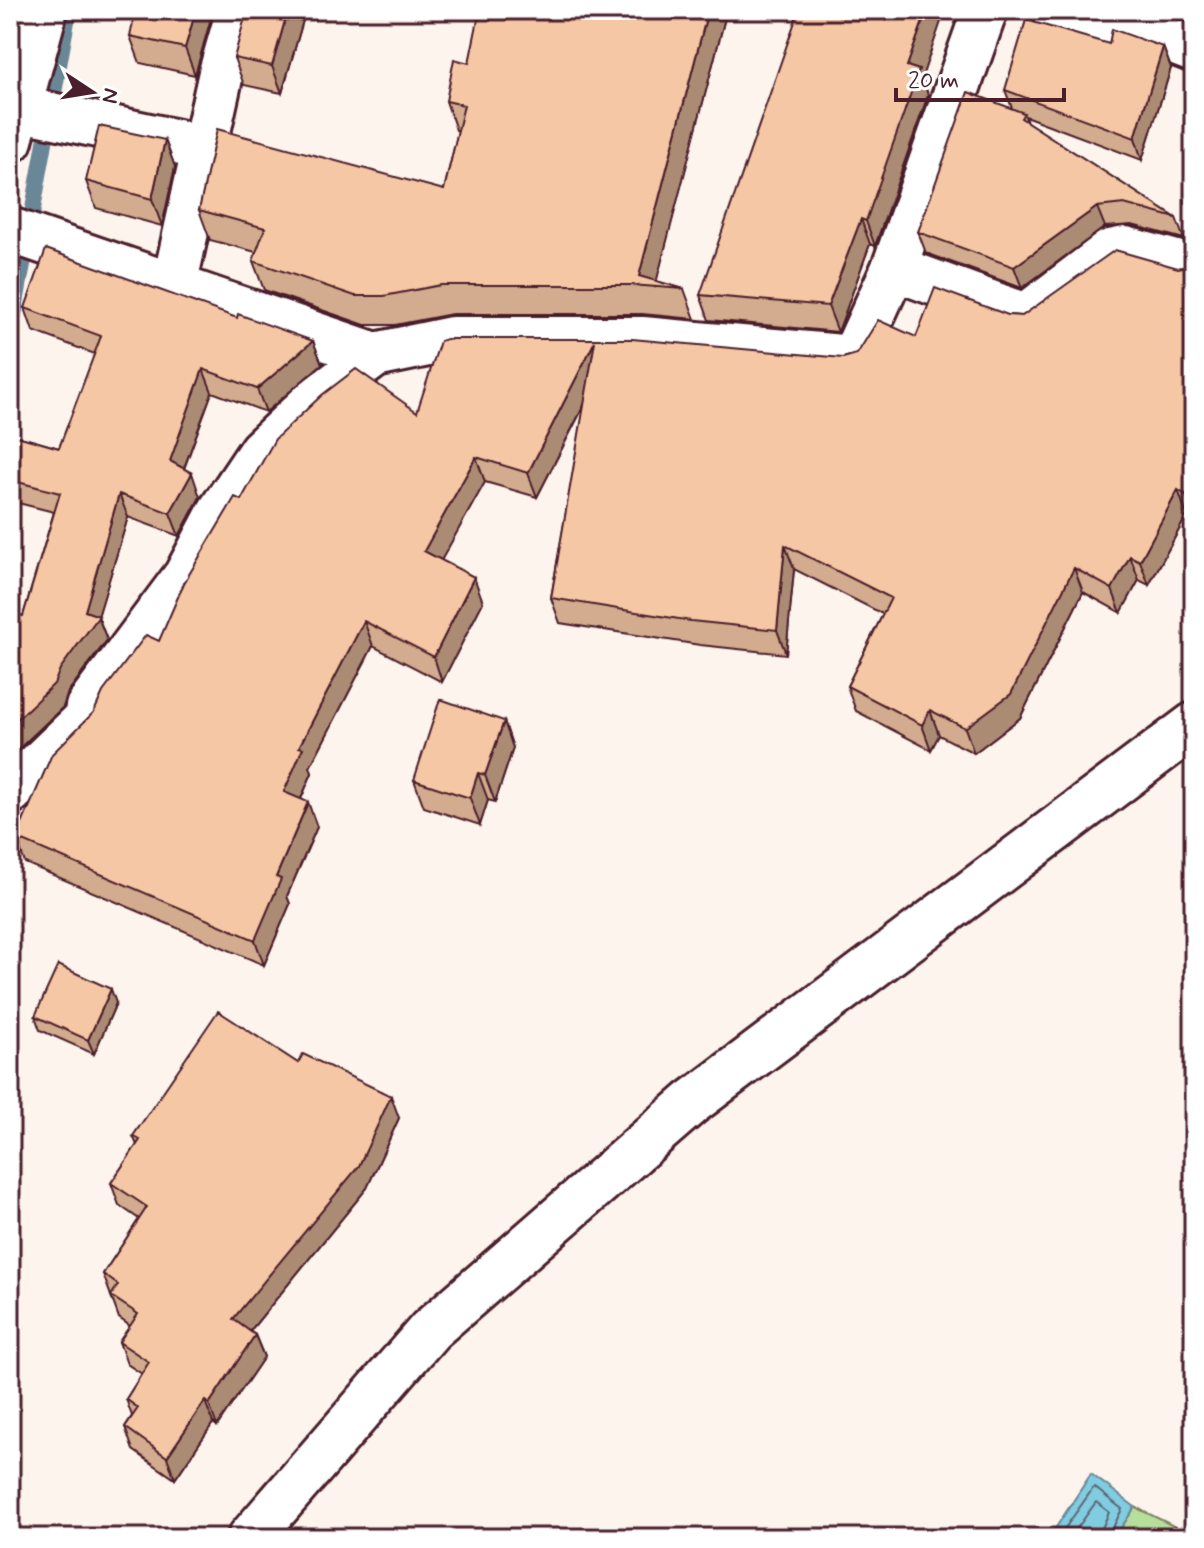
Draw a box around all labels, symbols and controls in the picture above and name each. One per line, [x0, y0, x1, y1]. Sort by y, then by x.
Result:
north arrow [52, 52, 132, 132]
scale bar [896, 52, 1064, 102]
text: 20 m [908, 66, 959, 97]
text: N [94, 86, 125, 106]

